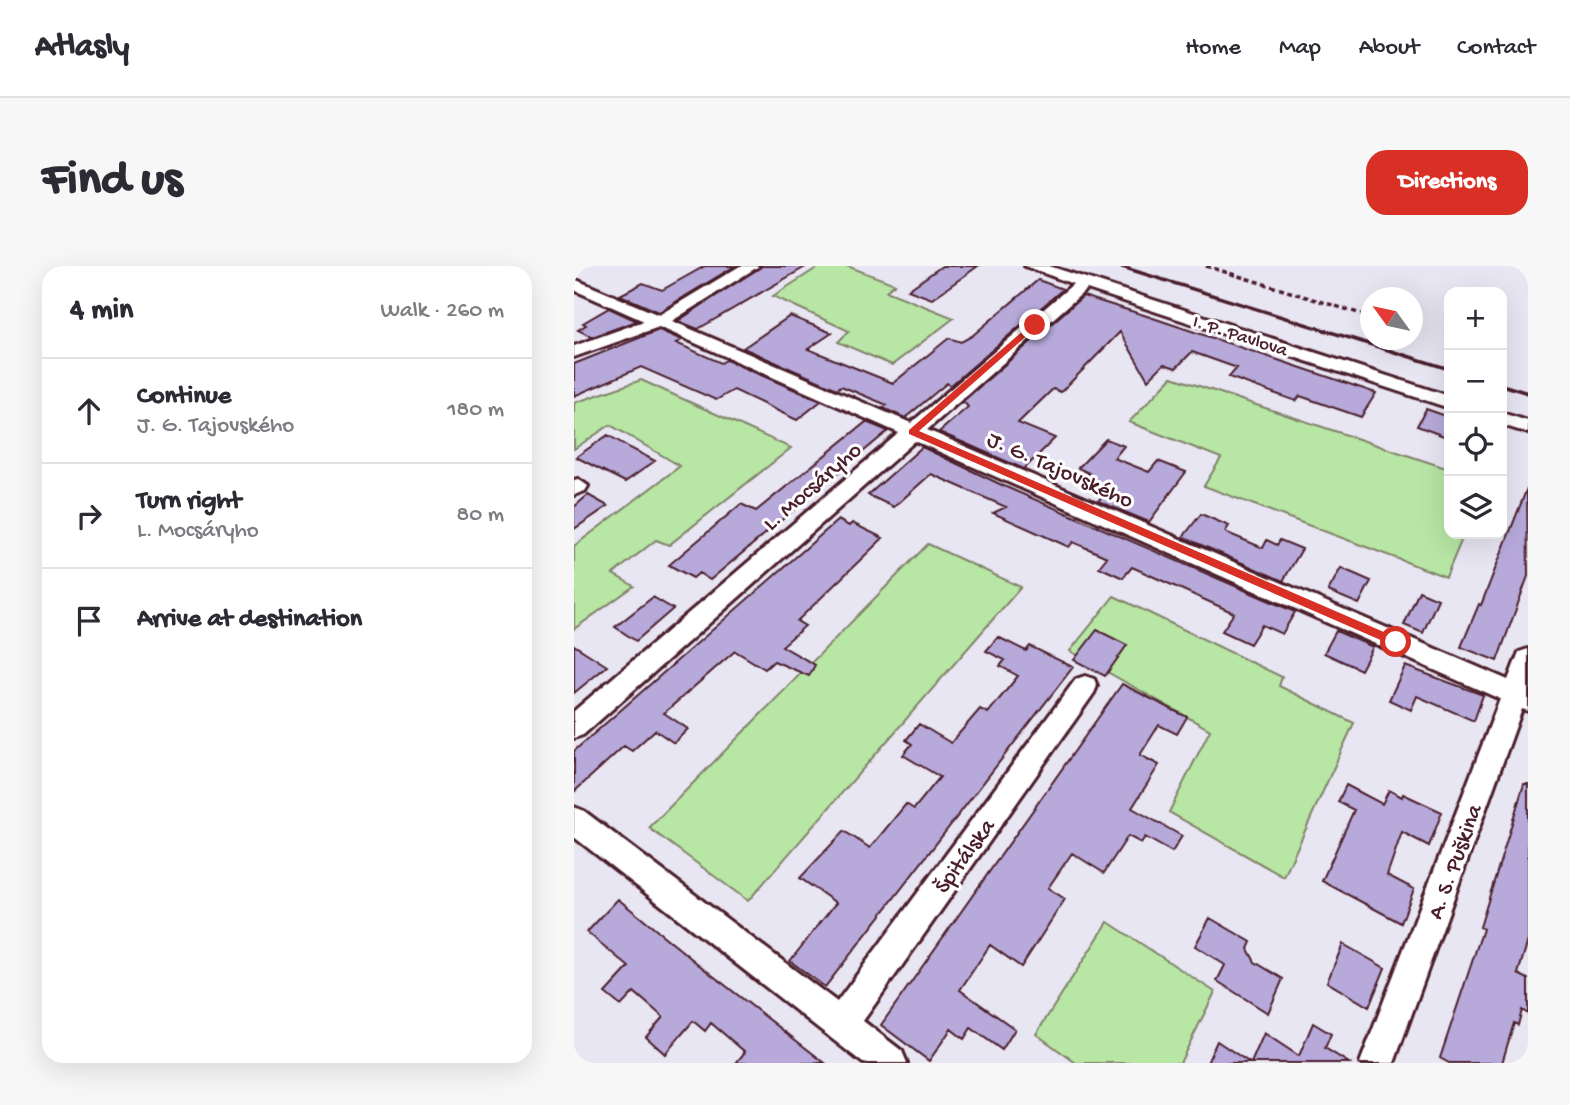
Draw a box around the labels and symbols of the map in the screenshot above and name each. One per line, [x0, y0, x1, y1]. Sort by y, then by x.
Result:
north arrow [1360, 287, 1423, 350]
route end [1019, 309, 1050, 340]
street label: I. P. Pavlova [1190, 311, 1292, 364]
street label: J. G. Tajovského [982, 427, 1137, 516]
street label: L. Mocsáryho [758, 437, 868, 538]
route start [1380, 626, 1411, 657]
street label: A. S. Puškina [1423, 800, 1490, 923]
street label: Špitálska [929, 813, 1003, 900]

